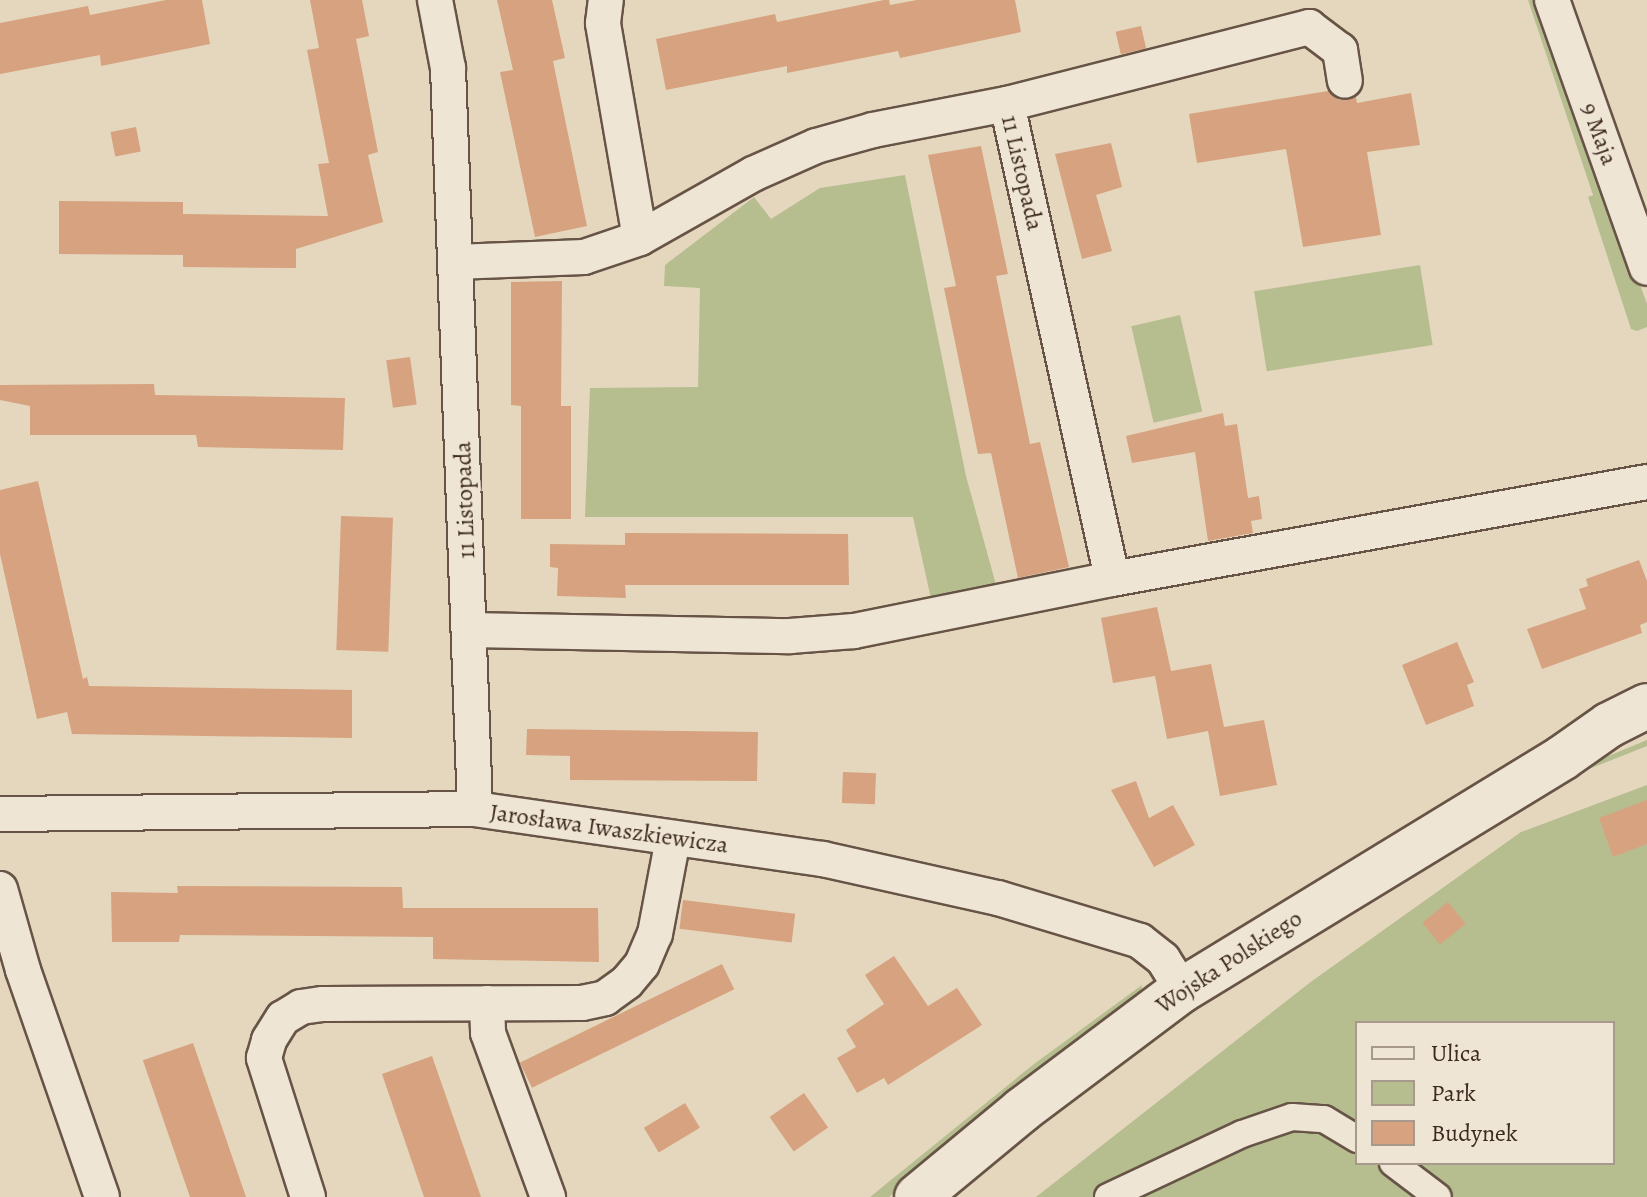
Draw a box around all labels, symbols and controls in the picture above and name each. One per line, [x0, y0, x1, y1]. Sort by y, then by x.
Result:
street label: 9 Maja [1575, 99, 1623, 169]
street label: 11 Listopada [995, 112, 1049, 234]
street label: 11 Listopada [449, 441, 481, 559]
street label: Jarosława Iwaszkiewicza [488, 798, 730, 860]
street label: Wojska Polskiego [1151, 904, 1307, 1020]
legend [1355, 1021, 1615, 1165]
text: Ulica [1431, 1037, 1481, 1069]
text: Park [1431, 1077, 1476, 1109]
text: Budynek [1431, 1117, 1518, 1149]

